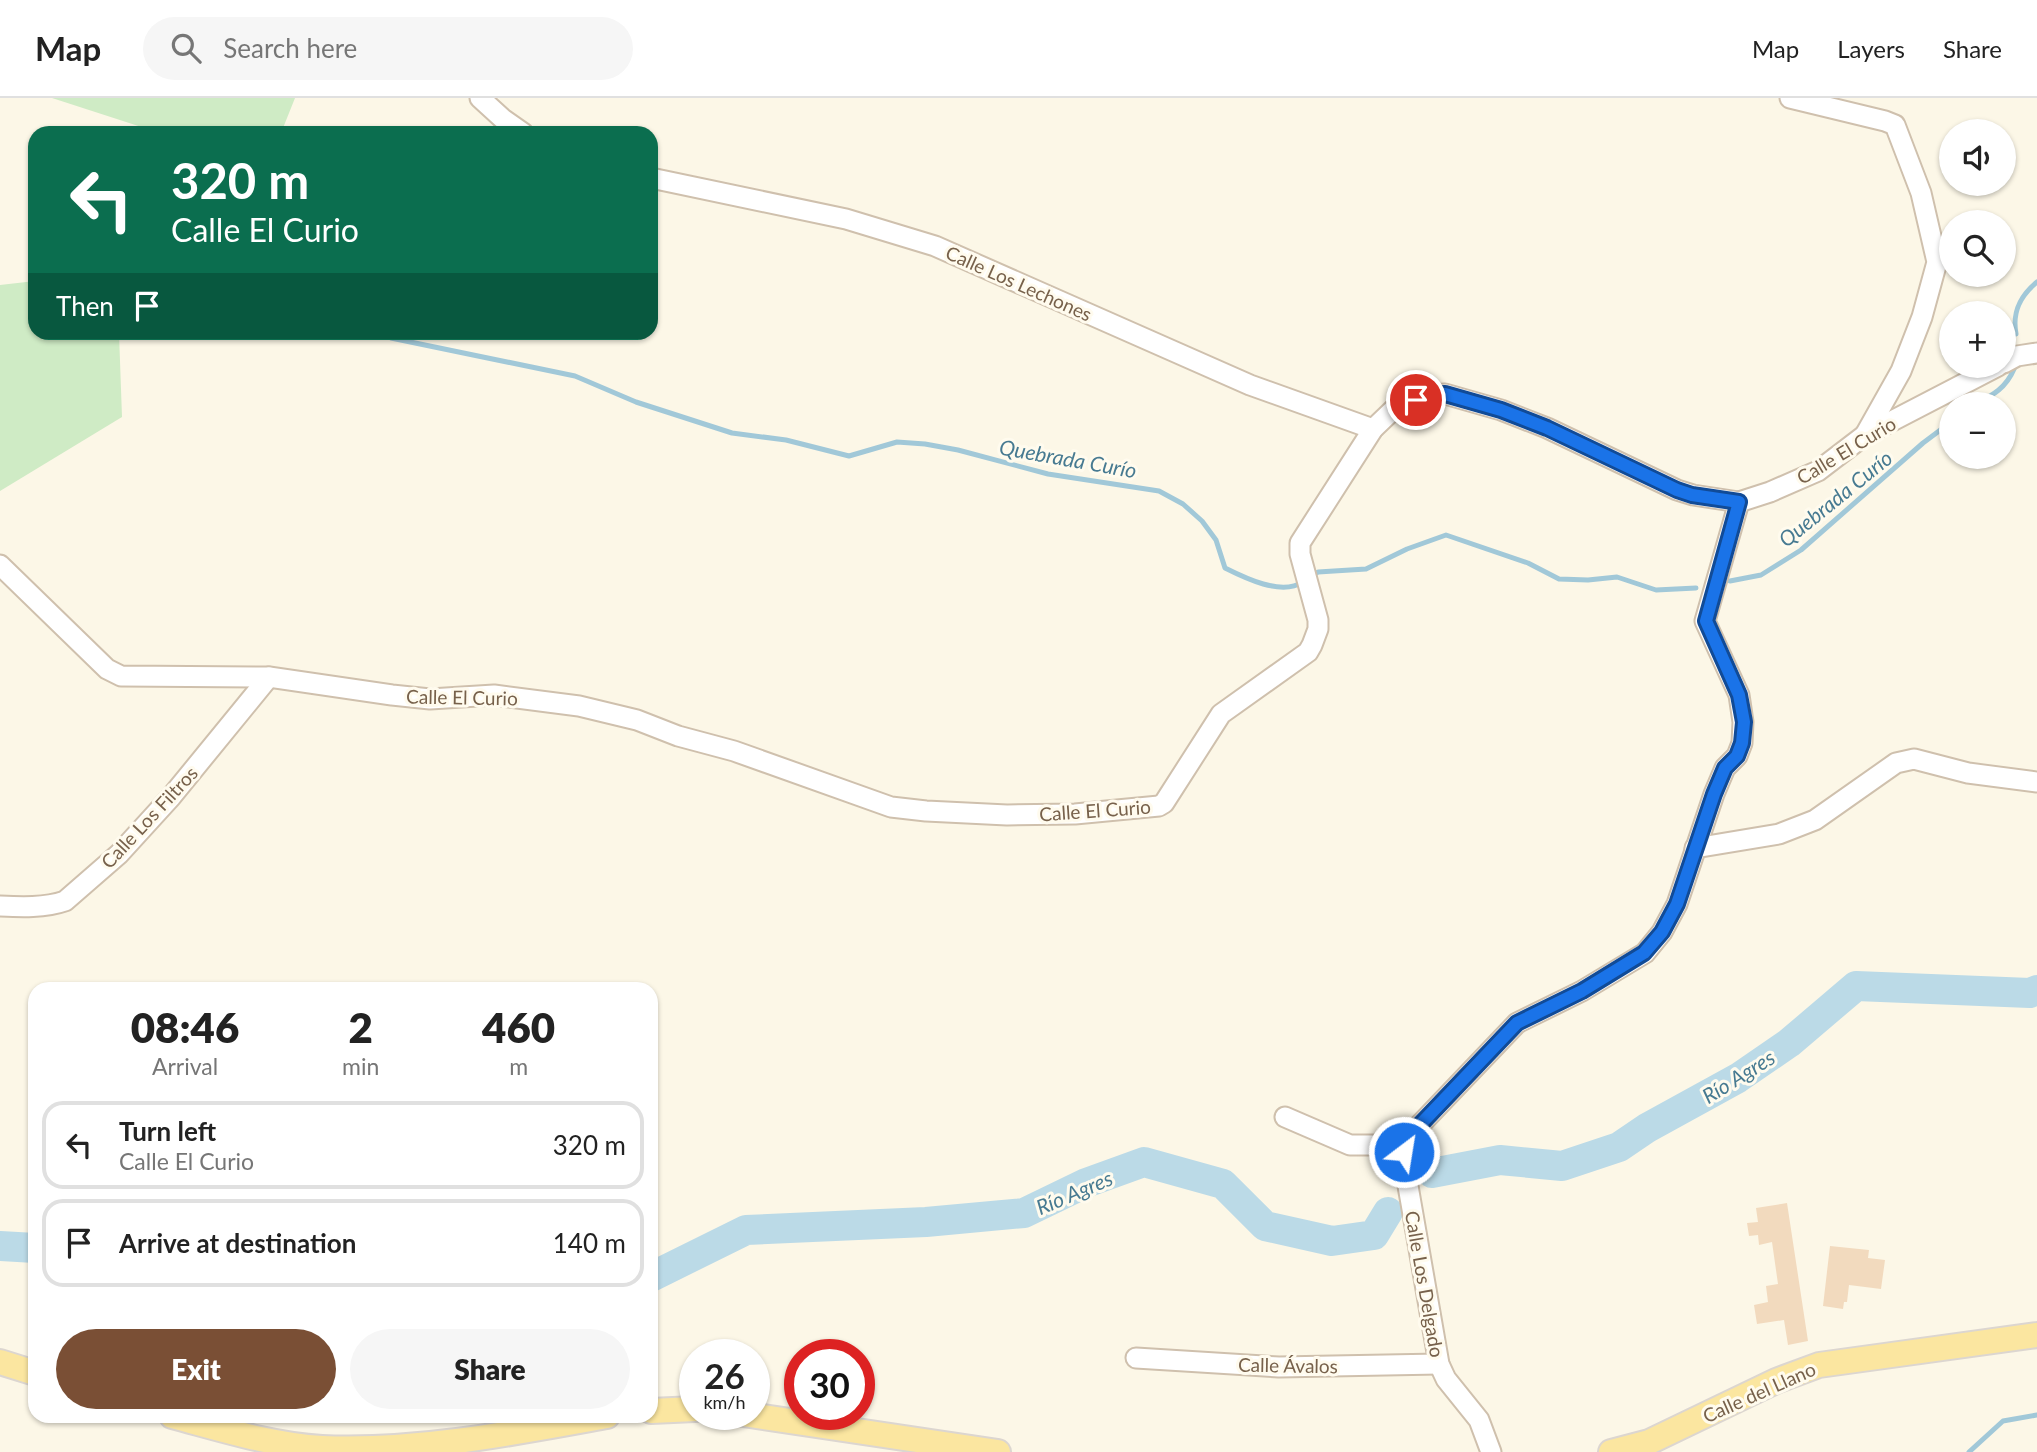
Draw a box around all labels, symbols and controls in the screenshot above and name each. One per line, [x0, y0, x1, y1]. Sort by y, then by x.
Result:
search box [143, 17, 633, 80]
text: Map [35, 28, 101, 68]
icon: search [167, 29, 205, 67]
text: Search here [223, 32, 357, 64]
text: Map [1752, 34, 1799, 63]
text: Layers [1837, 34, 1905, 63]
text: Share [1943, 34, 2002, 63]
map controls [1939, 119, 2016, 469]
button: sound [1939, 119, 2016, 196]
text: 320 m [171, 151, 309, 209]
icon: left [56, 154, 147, 245]
text: Calle El Curio [171, 210, 359, 249]
button: search [1939, 210, 2016, 287]
street label: Calle Los Lechones [942, 240, 1096, 326]
icon: arrive [128, 287, 166, 325]
text: Then [56, 290, 114, 322]
button: + [1939, 301, 2016, 378]
pin [1386, 370, 1446, 430]
icon: arrive [1397, 381, 1435, 419]
button: − [1939, 392, 2016, 469]
street label: Calle El Curio [1792, 411, 1900, 489]
water label: Quebrada Curío [997, 434, 1139, 482]
water label: Quebrada Curío [1773, 445, 1897, 551]
street label: Calle El Curio [406, 685, 518, 709]
street label: Calle Los Filtros [96, 761, 202, 873]
street label: Calle El Curio [1039, 795, 1151, 825]
text: 08:46 [131, 1002, 239, 1052]
text: 2 [349, 1002, 373, 1052]
text: 460 [482, 1002, 555, 1052]
water label: Río Agres [1697, 1044, 1779, 1108]
text: Arrival [152, 1052, 218, 1080]
text: min [342, 1052, 379, 1080]
text: m [509, 1052, 528, 1080]
text: Turn left [119, 1115, 216, 1147]
position arrow [1367, 1115, 1441, 1189]
icon: left [60, 1126, 98, 1164]
text: 320 m [553, 1129, 626, 1161]
text: Calle El Curio [119, 1147, 254, 1175]
water label: Río Agres [1032, 1165, 1116, 1219]
street label: Calle Los Delgado [1401, 1209, 1449, 1359]
icon: arrive [60, 1224, 98, 1262]
text: Arrive at destination [119, 1227, 356, 1259]
text: 140 m [553, 1227, 626, 1259]
button: Exit [56, 1329, 336, 1409]
button: Share [350, 1329, 630, 1409]
speed limit sign: 30 [784, 1339, 875, 1430]
street label: Calle Ávalos [1238, 1353, 1338, 1377]
text: 26 [704, 1354, 745, 1396]
street label: Calle del Llano [1699, 1357, 1819, 1427]
text: km/h [703, 1391, 746, 1413]

